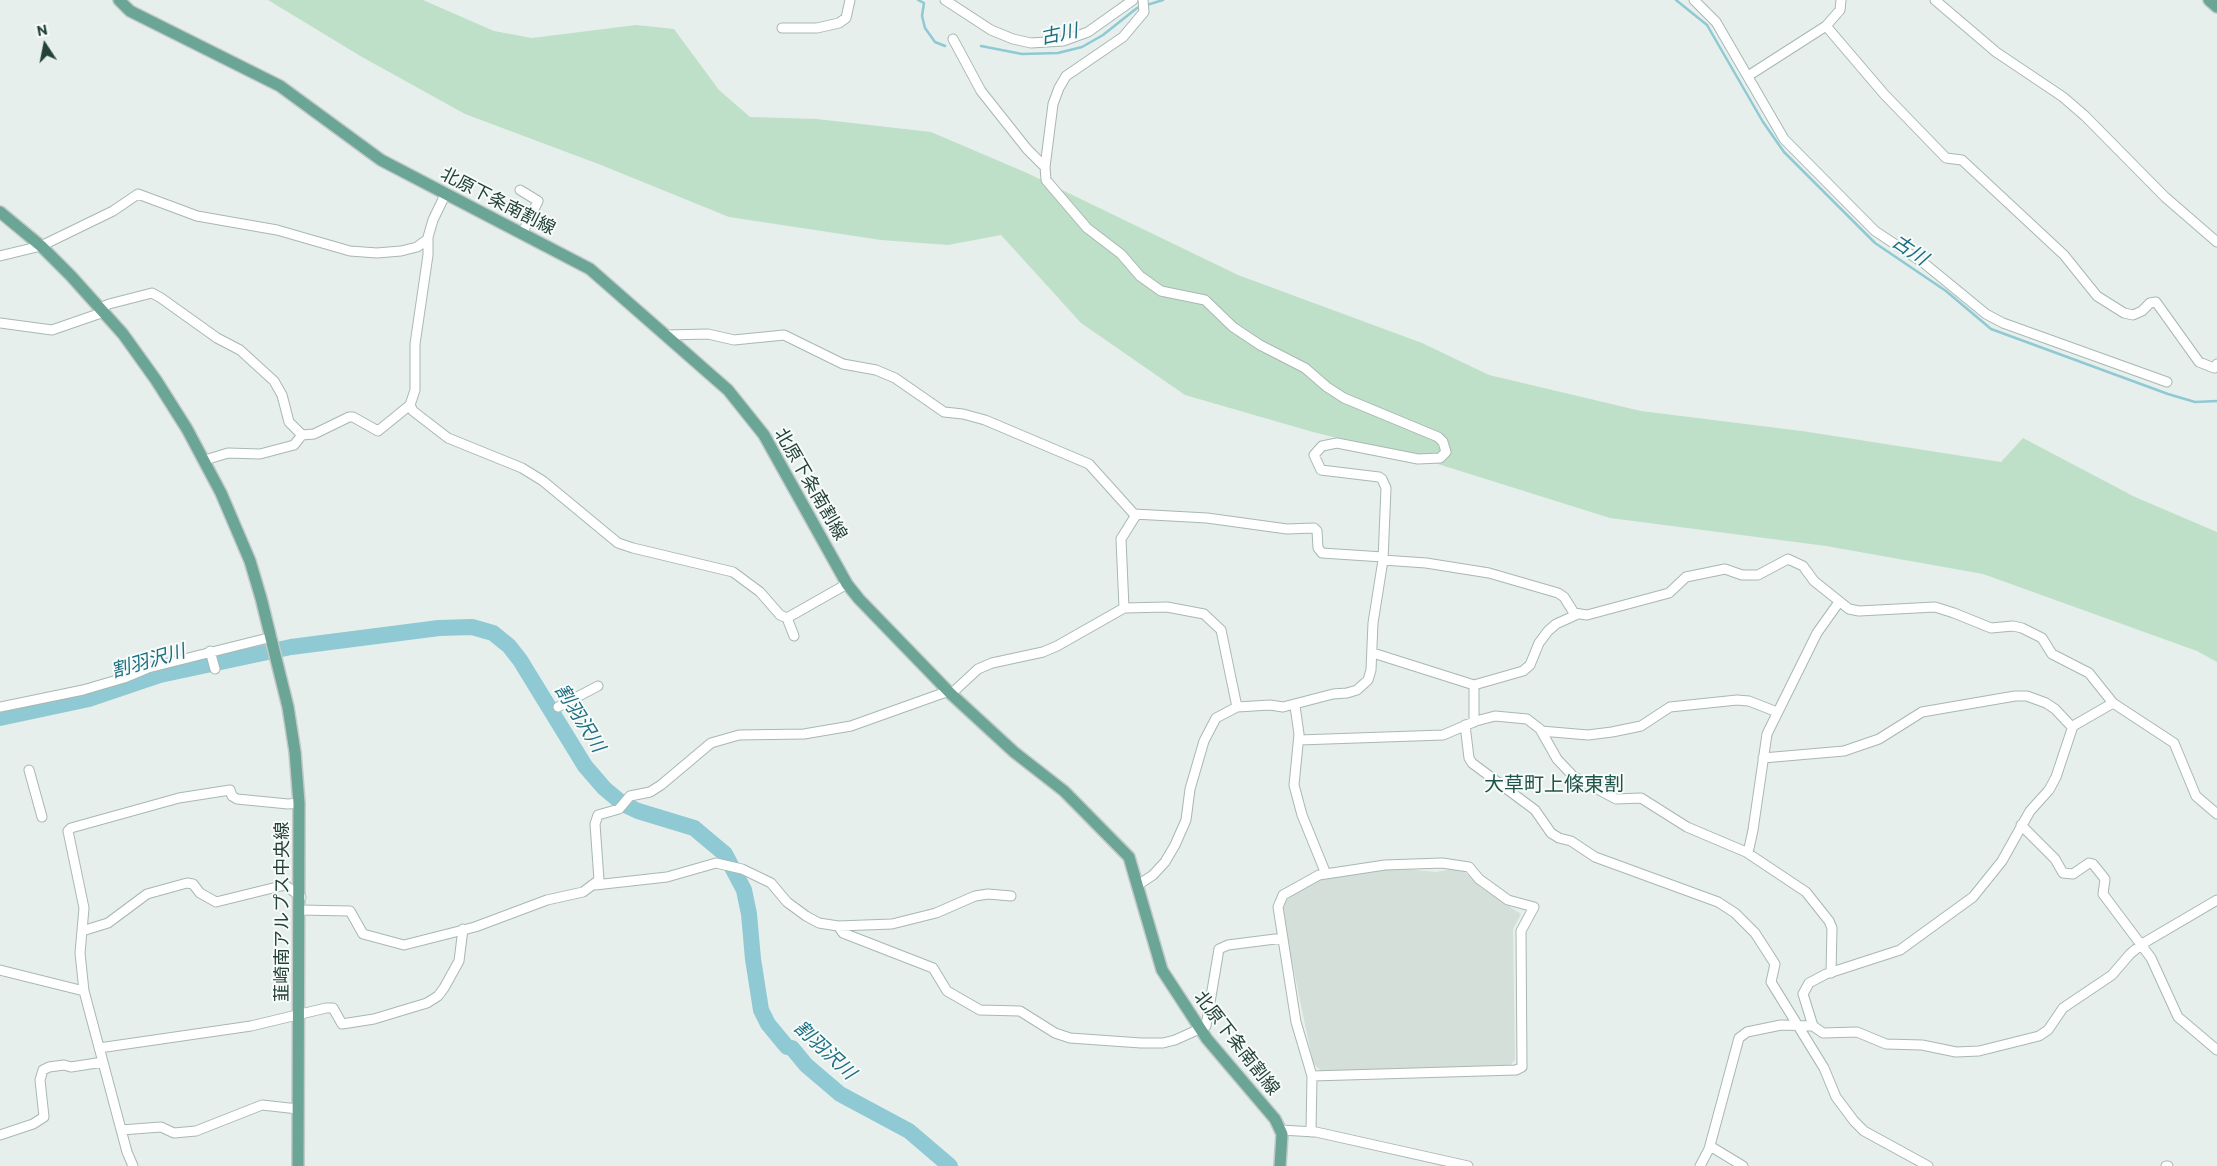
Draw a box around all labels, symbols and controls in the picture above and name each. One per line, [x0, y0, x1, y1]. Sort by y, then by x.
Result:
water label: 古川 [1038, 19, 1080, 49]
north arrow [20, 20, 70, 70]
text: N [35, 20, 49, 39]
street label: 北原下条南割線 [437, 163, 559, 239]
water label: 古川 [1888, 230, 1932, 270]
street label: 北原下条南割線 [770, 424, 852, 544]
water label: 割羽沢川 [108, 640, 188, 682]
water label: 割羽沢川 [550, 680, 610, 756]
district label: 大草町上條東割 [1484, 772, 1624, 796]
street label: 韮崎南アルプス中央線 [271, 822, 293, 1002]
street label: 北原下条南割線 [1190, 987, 1284, 1099]
water label: 割羽沢川 [789, 1016, 861, 1084]

